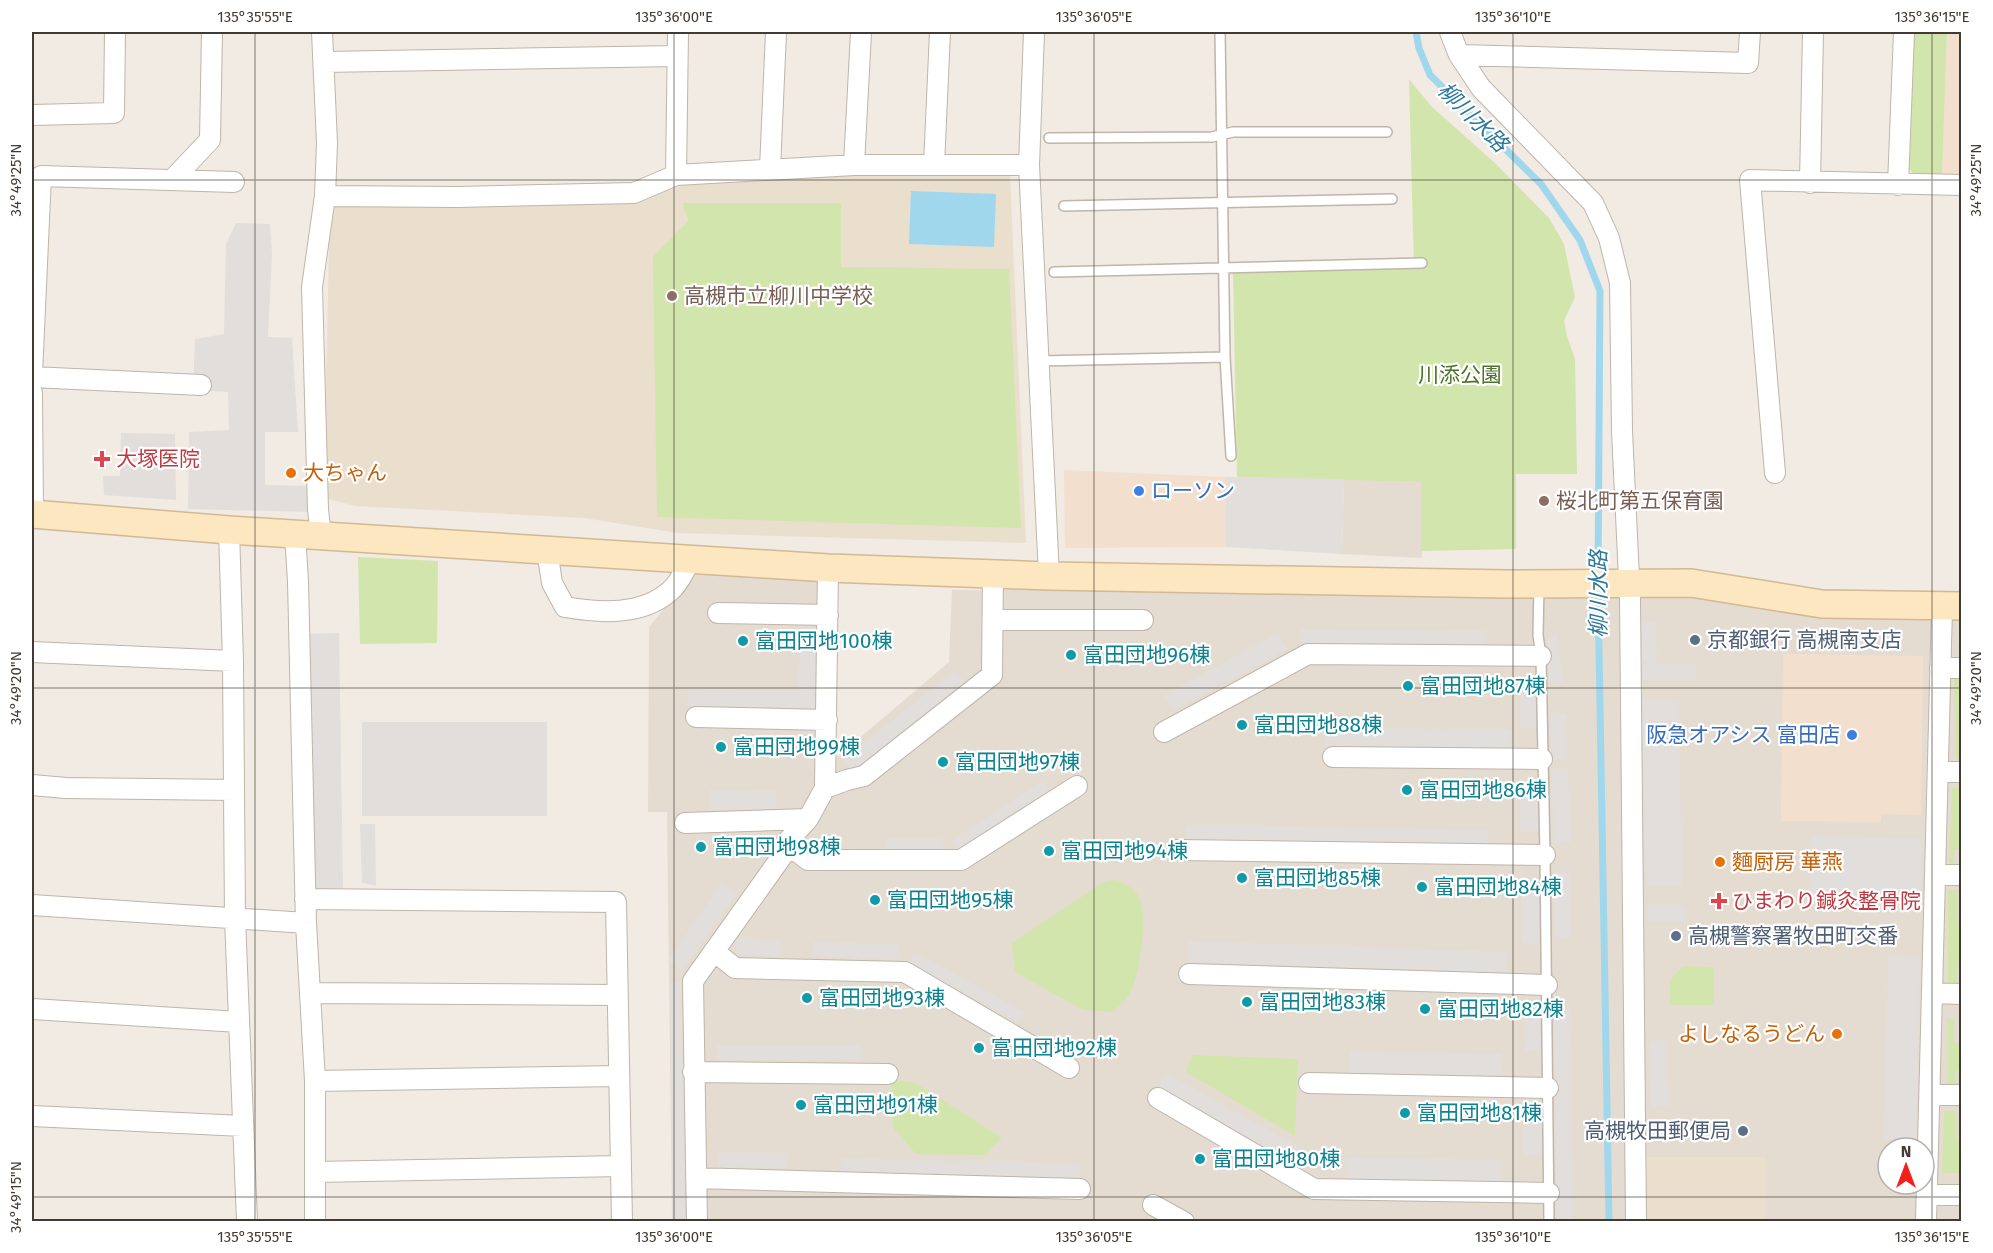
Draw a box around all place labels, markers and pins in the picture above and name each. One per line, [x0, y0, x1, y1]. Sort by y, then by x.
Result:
place label: 高槻市立柳川中学校 [684, 283, 873, 309]
marker: 高槻市立柳川中学校 [665, 289, 679, 303]
place label: 大塚医院 [116, 446, 200, 472]
marker: 大塚医院 [93, 450, 111, 468]
place label: 大ちゃん [303, 460, 387, 486]
marker: 大ちゃん [284, 466, 298, 480]
place label: ローソン [1151, 478, 1235, 504]
marker: ローソン [1132, 484, 1146, 498]
place label: 桜北町第五保育園 [1556, 488, 1724, 514]
marker: 桜北町第五保育園 [1537, 494, 1551, 508]
place label: 京都銀行 高槻南支店 [1707, 627, 1902, 653]
place label: 富田団地100棟 [755, 628, 893, 654]
marker: 京都銀行 高槻南支店 [1688, 633, 1702, 647]
marker: 富田団地100棟 [736, 634, 750, 648]
place label: 富田団地96棟 [1083, 642, 1210, 668]
marker: 富田団地96棟 [1064, 648, 1078, 662]
place label: 富田団地87棟 [1420, 673, 1546, 699]
marker: 富田団地87棟 [1401, 679, 1415, 693]
place label: 富田団地88棟 [1254, 712, 1382, 738]
marker: 富田団地88棟 [1235, 718, 1249, 732]
place label: 阪急オアシス 富田店 [1646, 722, 1840, 748]
marker: 阪急オアシス 富田店 [1845, 728, 1859, 742]
place label: 富田団地99棟 [733, 734, 860, 760]
marker: 富田団地99棟 [714, 740, 728, 754]
place label: 富田団地97棟 [955, 749, 1080, 775]
marker: 富田団地97棟 [936, 755, 950, 769]
place label: 富田団地86棟 [1419, 777, 1547, 803]
marker: 富田団地86棟 [1400, 783, 1414, 797]
place label: 富田団地98棟 [713, 834, 841, 860]
place label: 富田団地94棟 [1061, 838, 1188, 864]
marker: 富田団地98棟 [694, 840, 708, 854]
marker: 富田団地94棟 [1042, 844, 1056, 858]
place label: 麵厨房 華燕 [1732, 849, 1843, 875]
marker: 麵厨房 華燕 [1713, 855, 1727, 869]
place label: 富田団地85棟 [1254, 865, 1381, 891]
marker: 富田団地85棟 [1235, 871, 1249, 885]
place label: 富田団地84棟 [1434, 874, 1562, 900]
marker: 富田団地84棟 [1415, 880, 1429, 894]
place label: 富田団地95棟 [887, 887, 1014, 913]
place label: ひまわり鍼灸整骨院 [1732, 888, 1921, 914]
marker: ひまわり鍼灸整骨院 [1710, 892, 1728, 910]
marker: 富田団地95棟 [868, 893, 882, 907]
place label: 高槻警察署牧田町交番 [1688, 923, 1898, 949]
marker: 高槻警察署牧田町交番 [1669, 929, 1683, 943]
place label: 富田団地93棟 [819, 985, 945, 1011]
place label: 富田団地83棟 [1259, 989, 1386, 1015]
marker: 富田団地93棟 [800, 991, 814, 1005]
marker: 富田団地83棟 [1240, 995, 1254, 1009]
place label: 富田団地82棟 [1437, 996, 1564, 1022]
marker: 富田団地82棟 [1418, 1002, 1432, 1016]
place label: よしなるうどん [1678, 1021, 1825, 1047]
marker: よしなるうどん [1830, 1027, 1844, 1041]
place label: 富田団地92棟 [991, 1035, 1117, 1061]
marker: 富田団地92棟 [972, 1041, 986, 1055]
place label: 富田団地91棟 [813, 1092, 938, 1118]
marker: 富田団地91棟 [794, 1098, 808, 1112]
place label: 富田団地81棟 [1417, 1100, 1542, 1126]
marker: 富田団地81棟 [1398, 1106, 1412, 1120]
place label: 高槻牧田郵便局 [1584, 1118, 1731, 1144]
marker: 高槻牧田郵便局 [1736, 1124, 1750, 1138]
place label: 富田団地80棟 [1212, 1146, 1340, 1172]
marker: 富田団地80棟 [1193, 1152, 1207, 1166]

